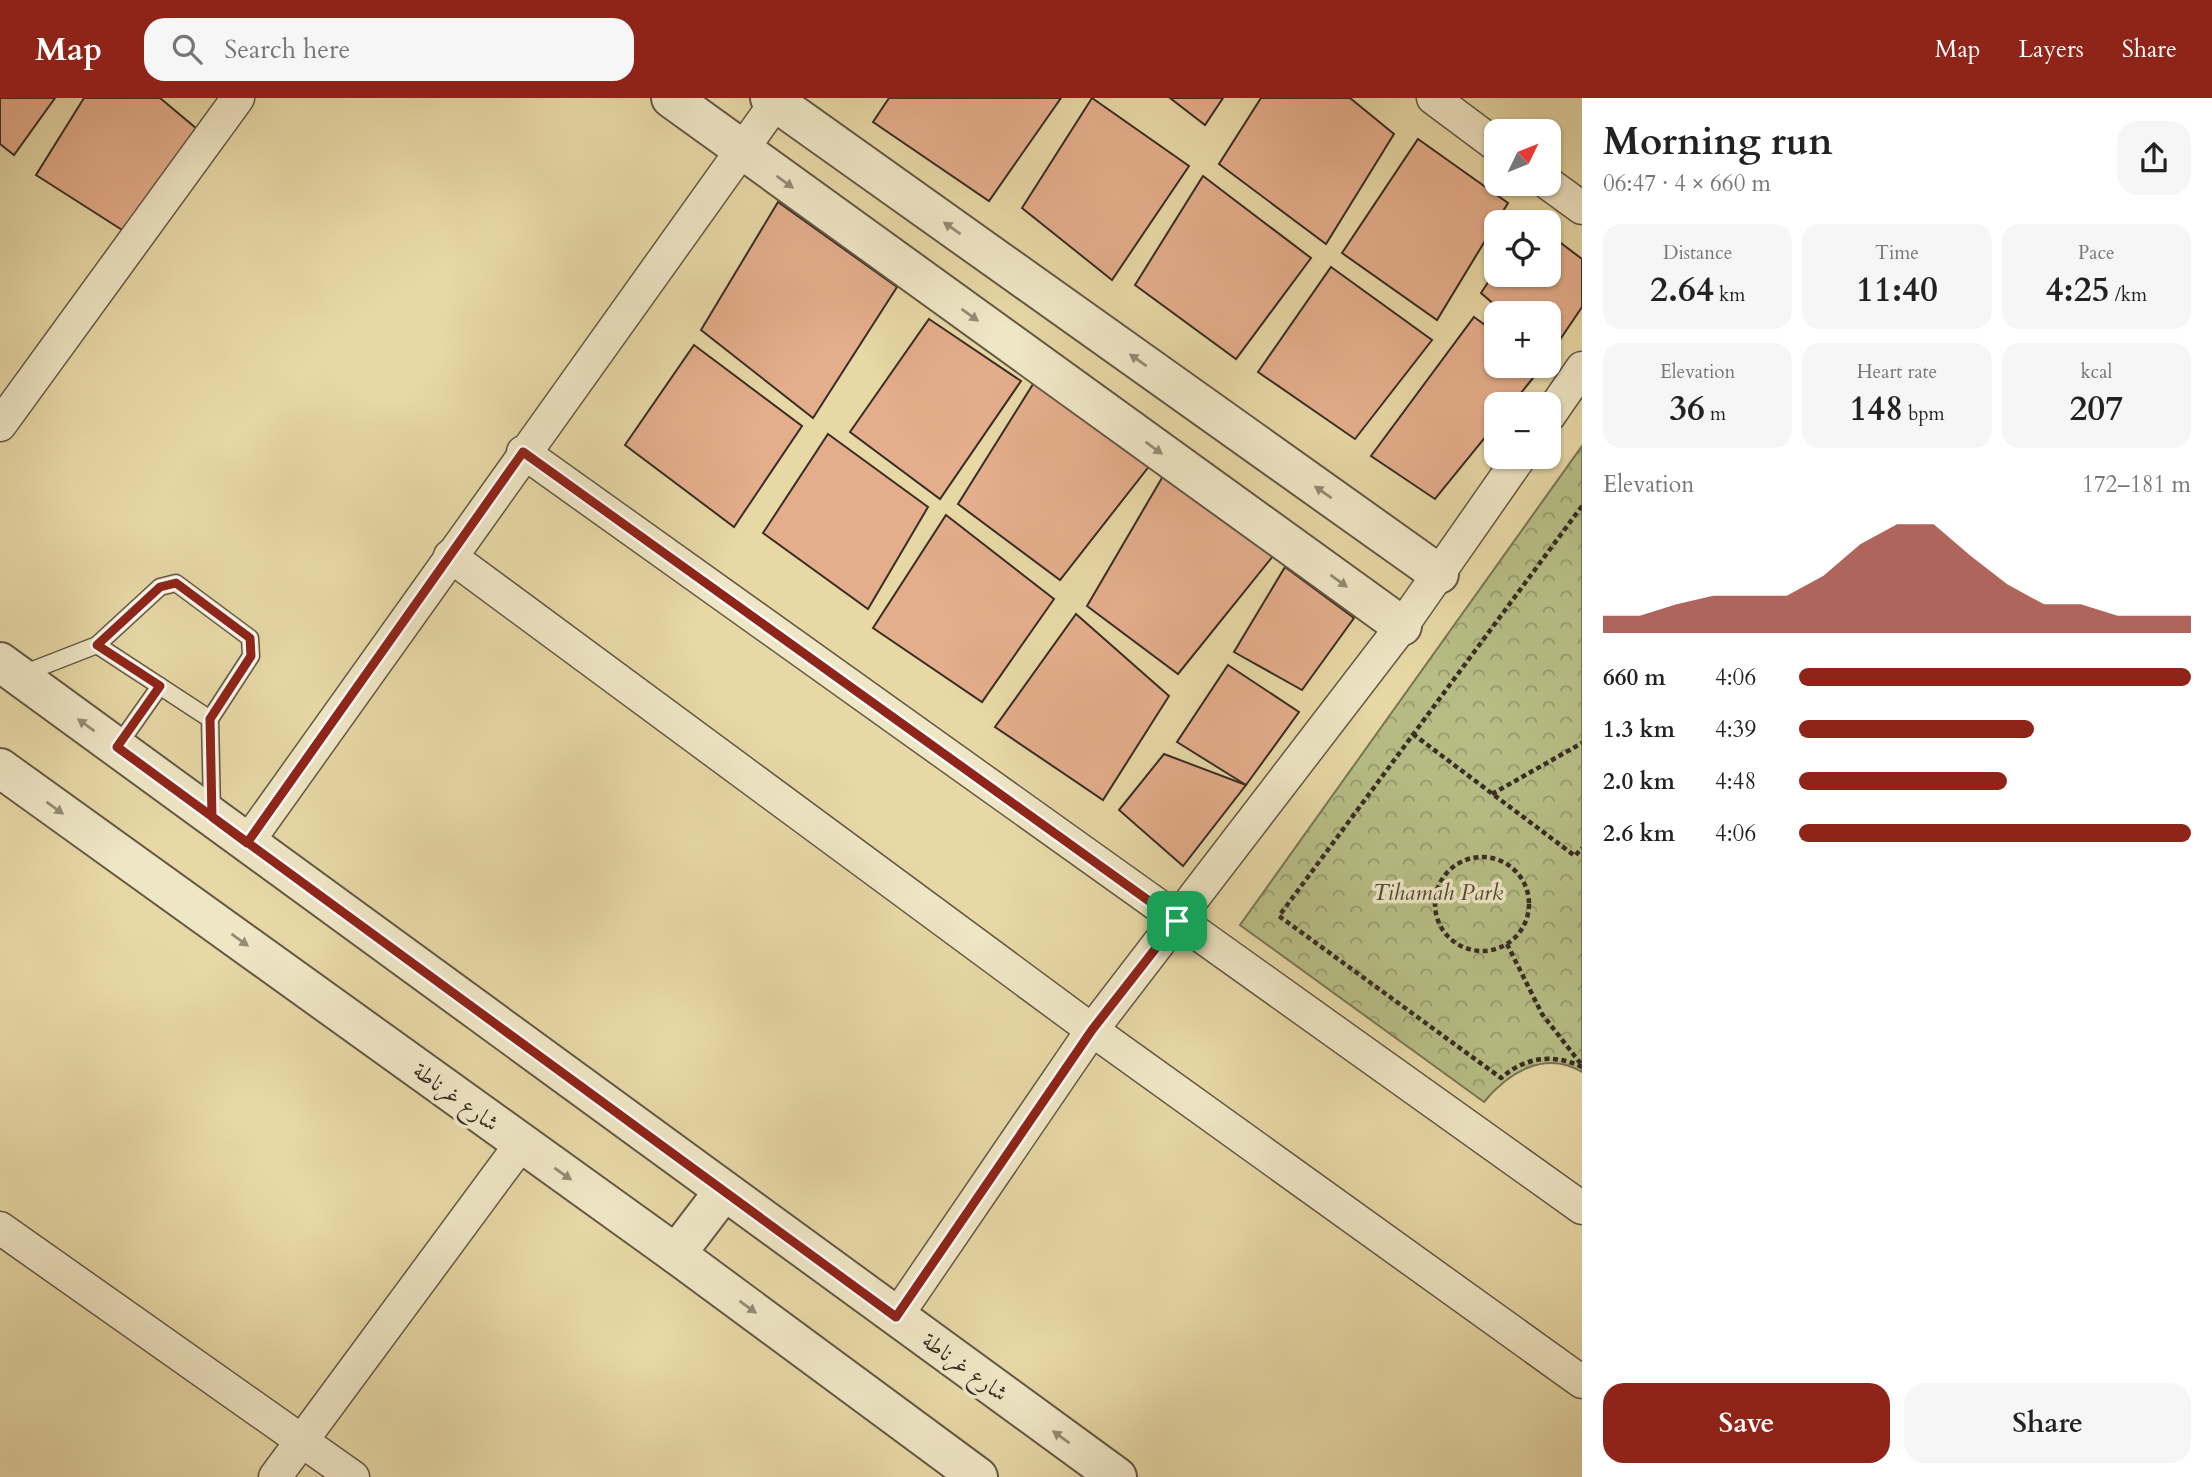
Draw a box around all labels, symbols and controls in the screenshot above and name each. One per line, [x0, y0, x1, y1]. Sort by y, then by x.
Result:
search box [144, 18, 634, 81]
text: Map [35, 27, 102, 72]
icon: search [168, 30, 206, 68]
text: Search here [224, 32, 350, 67]
text: Map [1935, 33, 1981, 66]
text: Layers [2019, 33, 2084, 66]
text: Share [2122, 33, 2177, 66]
text: Morning run [1603, 116, 1833, 168]
north arrow [1484, 119, 1561, 196]
map controls [1484, 119, 1561, 469]
button: share [2117, 121, 2191, 195]
text: 06:47 · 4 × 660 m [1603, 168, 1771, 199]
one-way arrow [776, 175, 794, 189]
button: locate [1484, 210, 1561, 287]
one-way arrow [943, 221, 961, 235]
text: Distance [1663, 240, 1732, 266]
text: Time [1875, 240, 1919, 266]
text: Pace [2078, 240, 2115, 266]
text: 2.64 [1650, 266, 1714, 314]
text: 11:40 [1856, 266, 1938, 314]
text: 4:25 [2046, 266, 2110, 314]
text: km [1714, 282, 1745, 308]
text: /km [2110, 282, 2147, 308]
button: + [1484, 301, 1561, 378]
one-way arrow [961, 308, 979, 322]
one-way arrow [1129, 353, 1147, 367]
text: Elevation [1660, 359, 1735, 385]
text: Heart rate [1857, 359, 1937, 385]
text: kcal [2080, 359, 2112, 385]
text: 36 [1669, 385, 1705, 433]
text: 148 [1849, 385, 1903, 433]
text: 207 [2069, 385, 2123, 433]
button: − [1484, 392, 1561, 469]
text: m [1705, 401, 1726, 427]
text: bpm [1903, 401, 1945, 427]
one-way arrow [1145, 441, 1164, 455]
text: Elevation [1603, 469, 1694, 500]
text: 172–181 m [2082, 469, 2191, 500]
one-way arrow [1314, 485, 1332, 499]
one-way arrow [1330, 574, 1348, 588]
text: 660 m [1603, 662, 1666, 693]
text: 4:06 [1715, 662, 1756, 693]
text: 1.3 km [1603, 714, 1675, 745]
text: 4:39 [1715, 714, 1756, 745]
one-way arrow [77, 718, 95, 732]
text: 2.0 km [1603, 766, 1675, 797]
text: 4:48 [1715, 766, 1756, 797]
one-way arrow [46, 800, 64, 815]
text: 2.6 km [1603, 818, 1675, 849]
text: 4:06 [1715, 818, 1756, 849]
park label: Tihamah Park [1373, 877, 1504, 908]
pin [1147, 891, 1207, 951]
icon: arrive [1158, 902, 1196, 940]
one-way arrow [231, 933, 249, 947]
street label: شارع غرناطة [404, 1055, 505, 1142]
one-way arrow [554, 1167, 572, 1181]
one-way arrow [739, 1300, 757, 1314]
street label: شارع غرناطة [913, 1325, 1014, 1412]
button: Save [1603, 1383, 1890, 1463]
button: Share [1904, 1383, 2191, 1463]
one-way arrow [1052, 1430, 1070, 1444]

